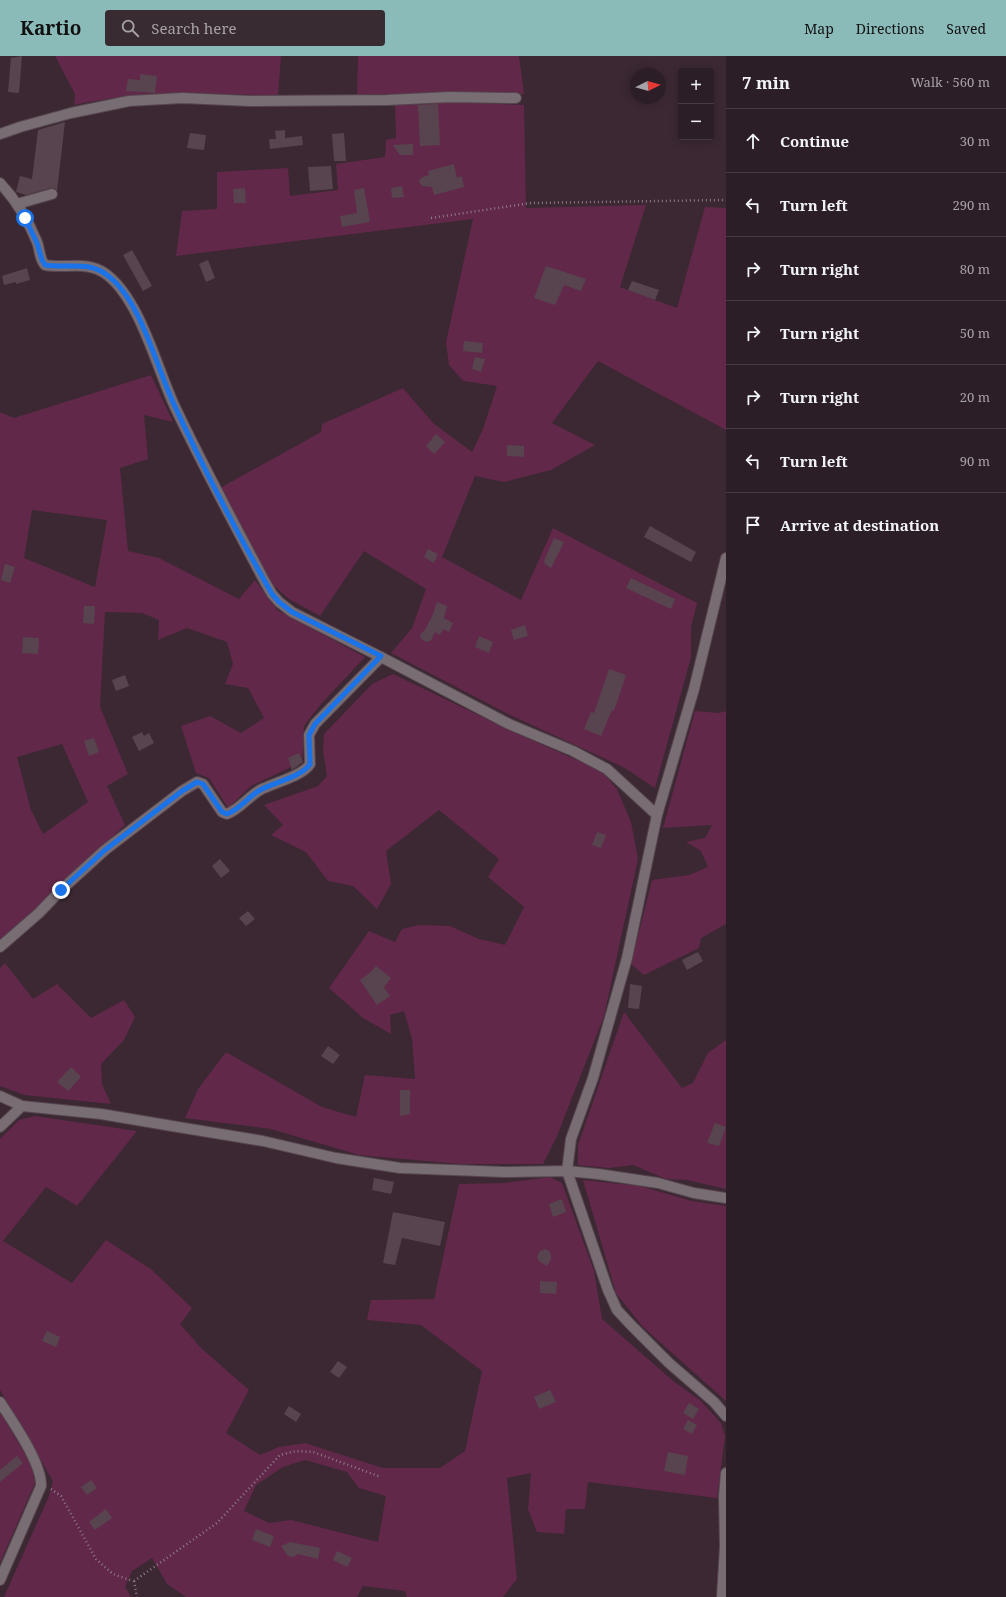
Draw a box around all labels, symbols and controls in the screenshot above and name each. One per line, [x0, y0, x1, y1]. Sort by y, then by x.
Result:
search box [105, 10, 385, 46]
text: Kartio [20, 15, 81, 41]
icon: search [119, 17, 141, 39]
text: Search here [151, 18, 236, 38]
text: Map [804, 19, 834, 38]
text: Directions [856, 19, 924, 38]
text: Saved [946, 19, 986, 38]
north arrow [630, 68, 666, 104]
map controls [678, 68, 714, 140]
button: + [678, 68, 714, 104]
text: 7 min [742, 71, 790, 94]
text: Walk · 560 m [911, 73, 990, 91]
button: − [678, 104, 714, 140]
icon: ahead [742, 130, 764, 152]
text: Continue [780, 131, 849, 151]
text: 30 m [960, 132, 990, 150]
icon: left [742, 194, 764, 216]
text: Turn left [780, 195, 848, 215]
text: 290 m [953, 196, 990, 214]
route start [16, 209, 34, 227]
icon: right [742, 258, 764, 280]
text: Turn right [780, 259, 859, 279]
text: 80 m [960, 260, 990, 278]
icon: right [742, 322, 764, 344]
text: Turn right [780, 323, 859, 343]
text: 50 m [960, 324, 990, 342]
icon: right [742, 386, 764, 408]
text: Turn right [780, 387, 859, 407]
text: 20 m [960, 388, 990, 406]
icon: left [742, 450, 764, 472]
text: Turn left [780, 451, 848, 471]
text: 90 m [960, 452, 990, 470]
icon: arrive [742, 514, 764, 536]
text: Arrive at destination [780, 515, 939, 535]
route end [52, 881, 70, 899]

